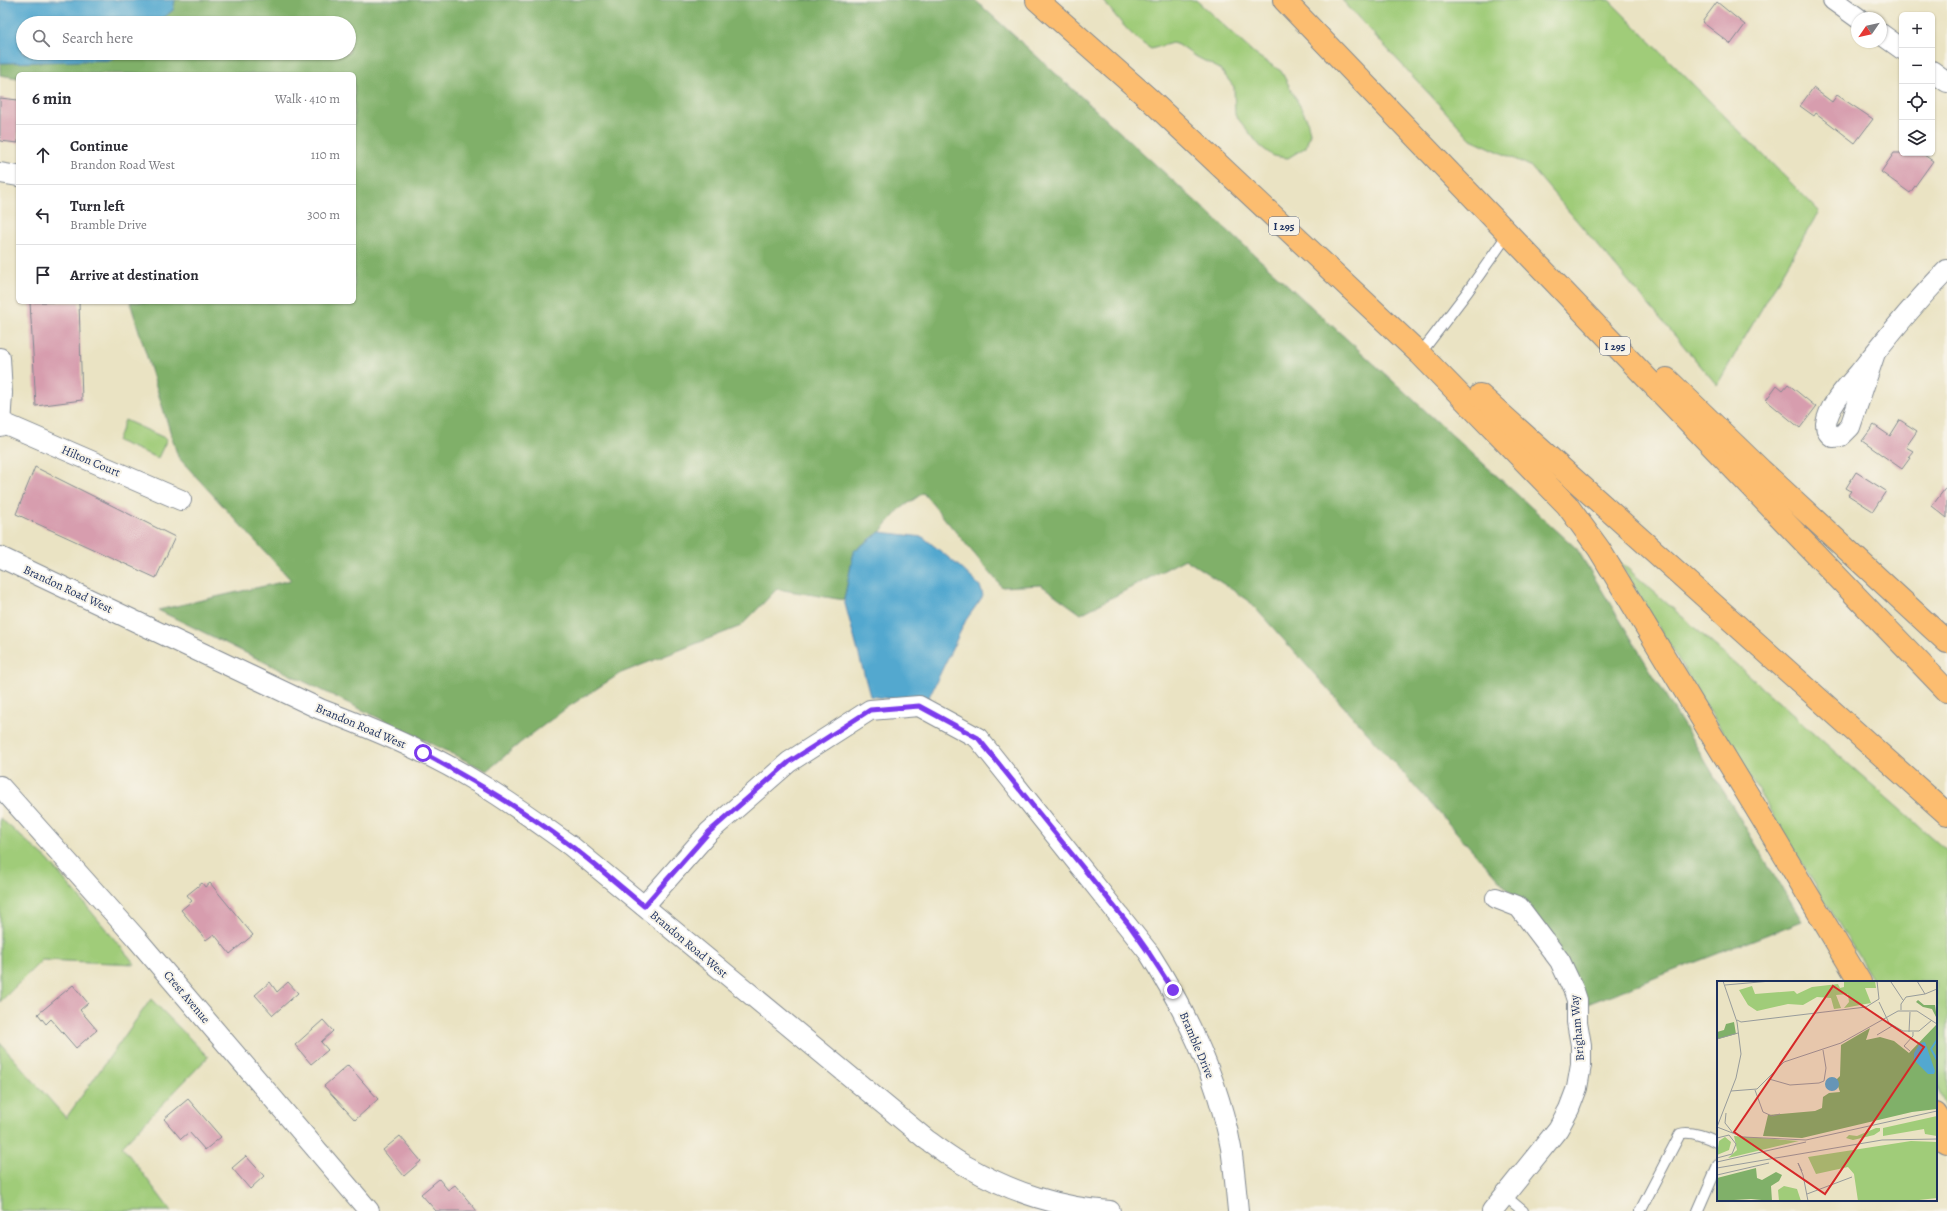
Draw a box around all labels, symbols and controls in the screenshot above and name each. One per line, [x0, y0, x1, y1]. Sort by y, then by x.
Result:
north arrow [1851, 12, 1887, 48]
map controls [1899, 12, 1935, 156]
button: + [1899, 12, 1935, 48]
search box [16, 16, 356, 60]
icon: search [30, 27, 52, 49]
text: Search here [62, 28, 133, 48]
button: − [1899, 48, 1935, 84]
button: locate [1899, 84, 1935, 120]
text: 6 min [32, 87, 72, 110]
text: Walk · 410 m [275, 90, 340, 107]
button: layers [1899, 120, 1935, 156]
text: Continue [70, 136, 128, 156]
icon: ahead [32, 144, 54, 166]
text: 110 m [311, 146, 340, 163]
text: Brandon Road West [70, 156, 175, 173]
text: Turn left [70, 196, 125, 216]
icon: left [32, 204, 54, 226]
text: 300 m [307, 206, 340, 223]
text: Bramble Drive [70, 216, 147, 233]
road number: I 295 [1269, 217, 1299, 235]
icon: arrive [32, 264, 54, 286]
text: Arrive at destination [70, 265, 199, 285]
road number: I 295 [1600, 337, 1630, 355]
street label: Hilton Court [59, 441, 123, 481]
street label: Brandon Road West [21, 561, 115, 617]
street label: Brandon Road West [313, 700, 409, 752]
route start [414, 744, 432, 762]
street label: Brandon Road West [647, 907, 731, 981]
street label: Crest Avenue [160, 967, 214, 1027]
route end [1164, 981, 1182, 999]
inset map [1717, 981, 1937, 1201]
street label: Brigham Way [1566, 994, 1588, 1062]
street label: Bramble Drive [1176, 1009, 1218, 1081]

